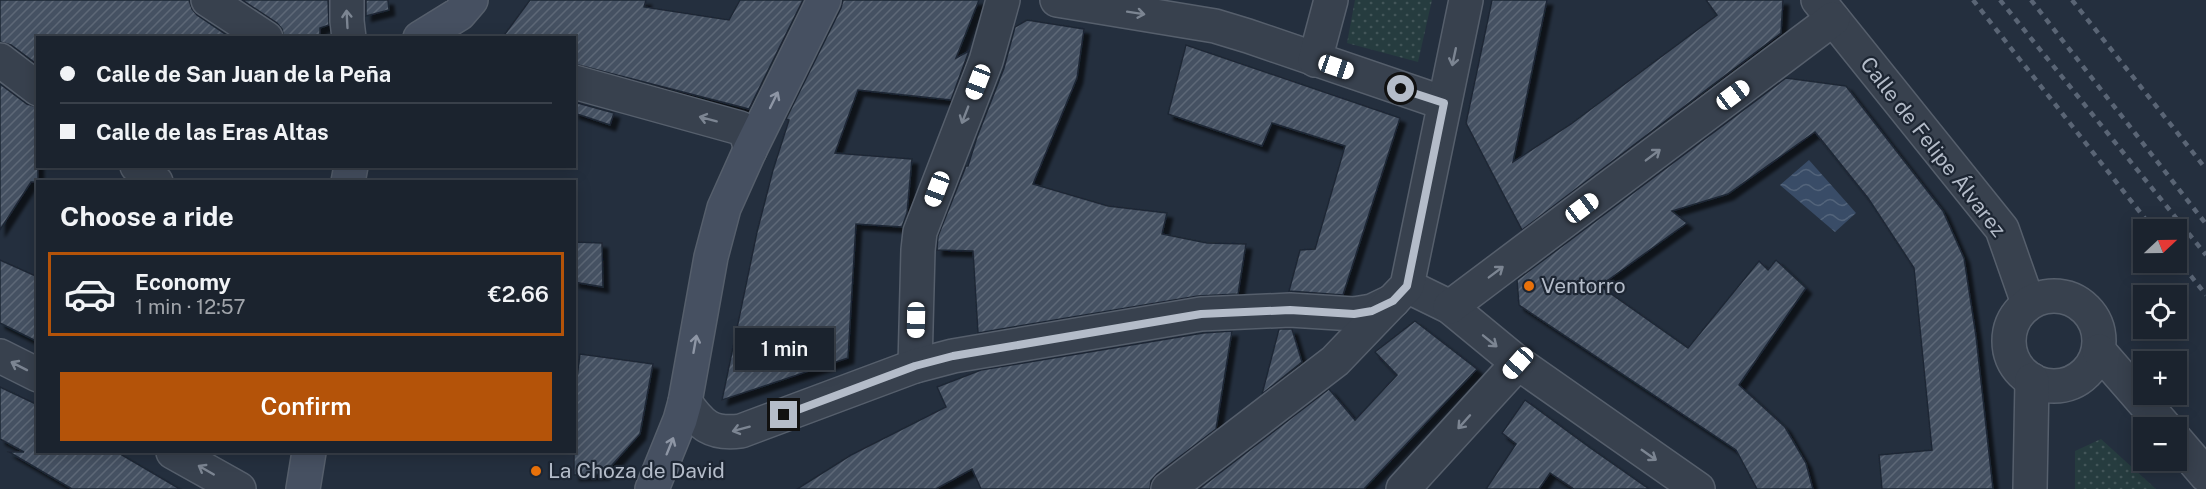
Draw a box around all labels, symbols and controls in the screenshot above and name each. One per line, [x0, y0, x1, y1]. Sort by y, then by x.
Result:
one-way arrow [1126, 8, 1145, 19]
one-way arrow [342, 9, 353, 29]
one-way arrow [1448, 47, 1459, 66]
street label: Calle de Felipe Álvarez [1855, 52, 2011, 242]
car [1316, 53, 1356, 81]
text: Calle de San Juan de la Peña [96, 61, 391, 87]
car [963, 62, 993, 102]
route start [1387, 75, 1414, 102]
car [1713, 77, 1753, 113]
one-way arrow [769, 92, 781, 110]
one-way arrow [959, 105, 970, 124]
one-way arrow [699, 113, 718, 124]
text: Calle de las Eras Altas [96, 119, 329, 145]
one-way arrow [1644, 149, 1660, 162]
car [922, 169, 952, 209]
car [1562, 190, 1602, 226]
text: Choose a ride [60, 200, 234, 232]
north arrow [2133, 219, 2187, 273]
map controls [2133, 219, 2187, 471]
one-way arrow [1488, 266, 1504, 278]
icon: car [63, 267, 117, 321]
text: Economy [135, 269, 231, 295]
place label: Ventorro [1541, 273, 1626, 298]
marker: Ventorro [1522, 279, 1536, 293]
text: €2.66 [488, 281, 549, 307]
button: locate [2133, 285, 2187, 339]
text: 1 min · 12:57 [135, 295, 246, 319]
car [907, 302, 925, 338]
callout: 1 min [734, 328, 834, 370]
one-way arrow [1482, 334, 1498, 347]
one-way arrow [690, 335, 701, 354]
text: 1 min [761, 337, 808, 361]
car [1499, 344, 1537, 382]
button: + [2133, 351, 2187, 405]
one-way arrow [10, 360, 28, 371]
button: Confirm [60, 372, 552, 441]
route end [770, 401, 797, 428]
one-way arrow [1457, 414, 1471, 429]
button: − [2133, 417, 2187, 471]
one-way arrow [732, 424, 751, 436]
one-way arrow [665, 437, 676, 455]
one-way arrow [1640, 449, 1656, 461]
place label: La Choza de David [548, 458, 725, 483]
one-way arrow [198, 464, 215, 476]
marker: La Choza de David [529, 464, 543, 478]

